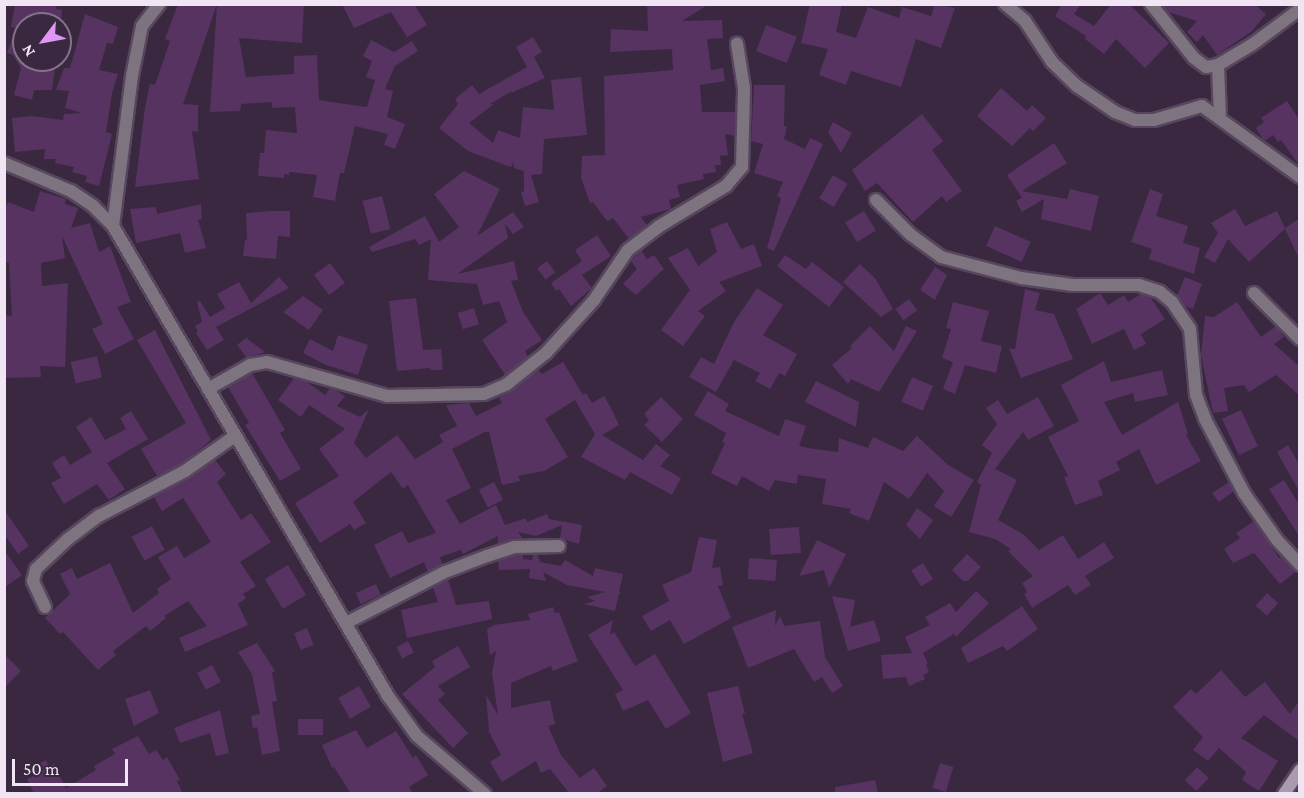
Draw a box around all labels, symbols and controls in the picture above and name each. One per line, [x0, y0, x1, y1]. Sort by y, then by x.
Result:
north arrow [12, 12, 72, 72]
text: N [18, 42, 38, 60]
scale bar [15, 747, 130, 785]
text: 50 m [23, 759, 60, 779]

